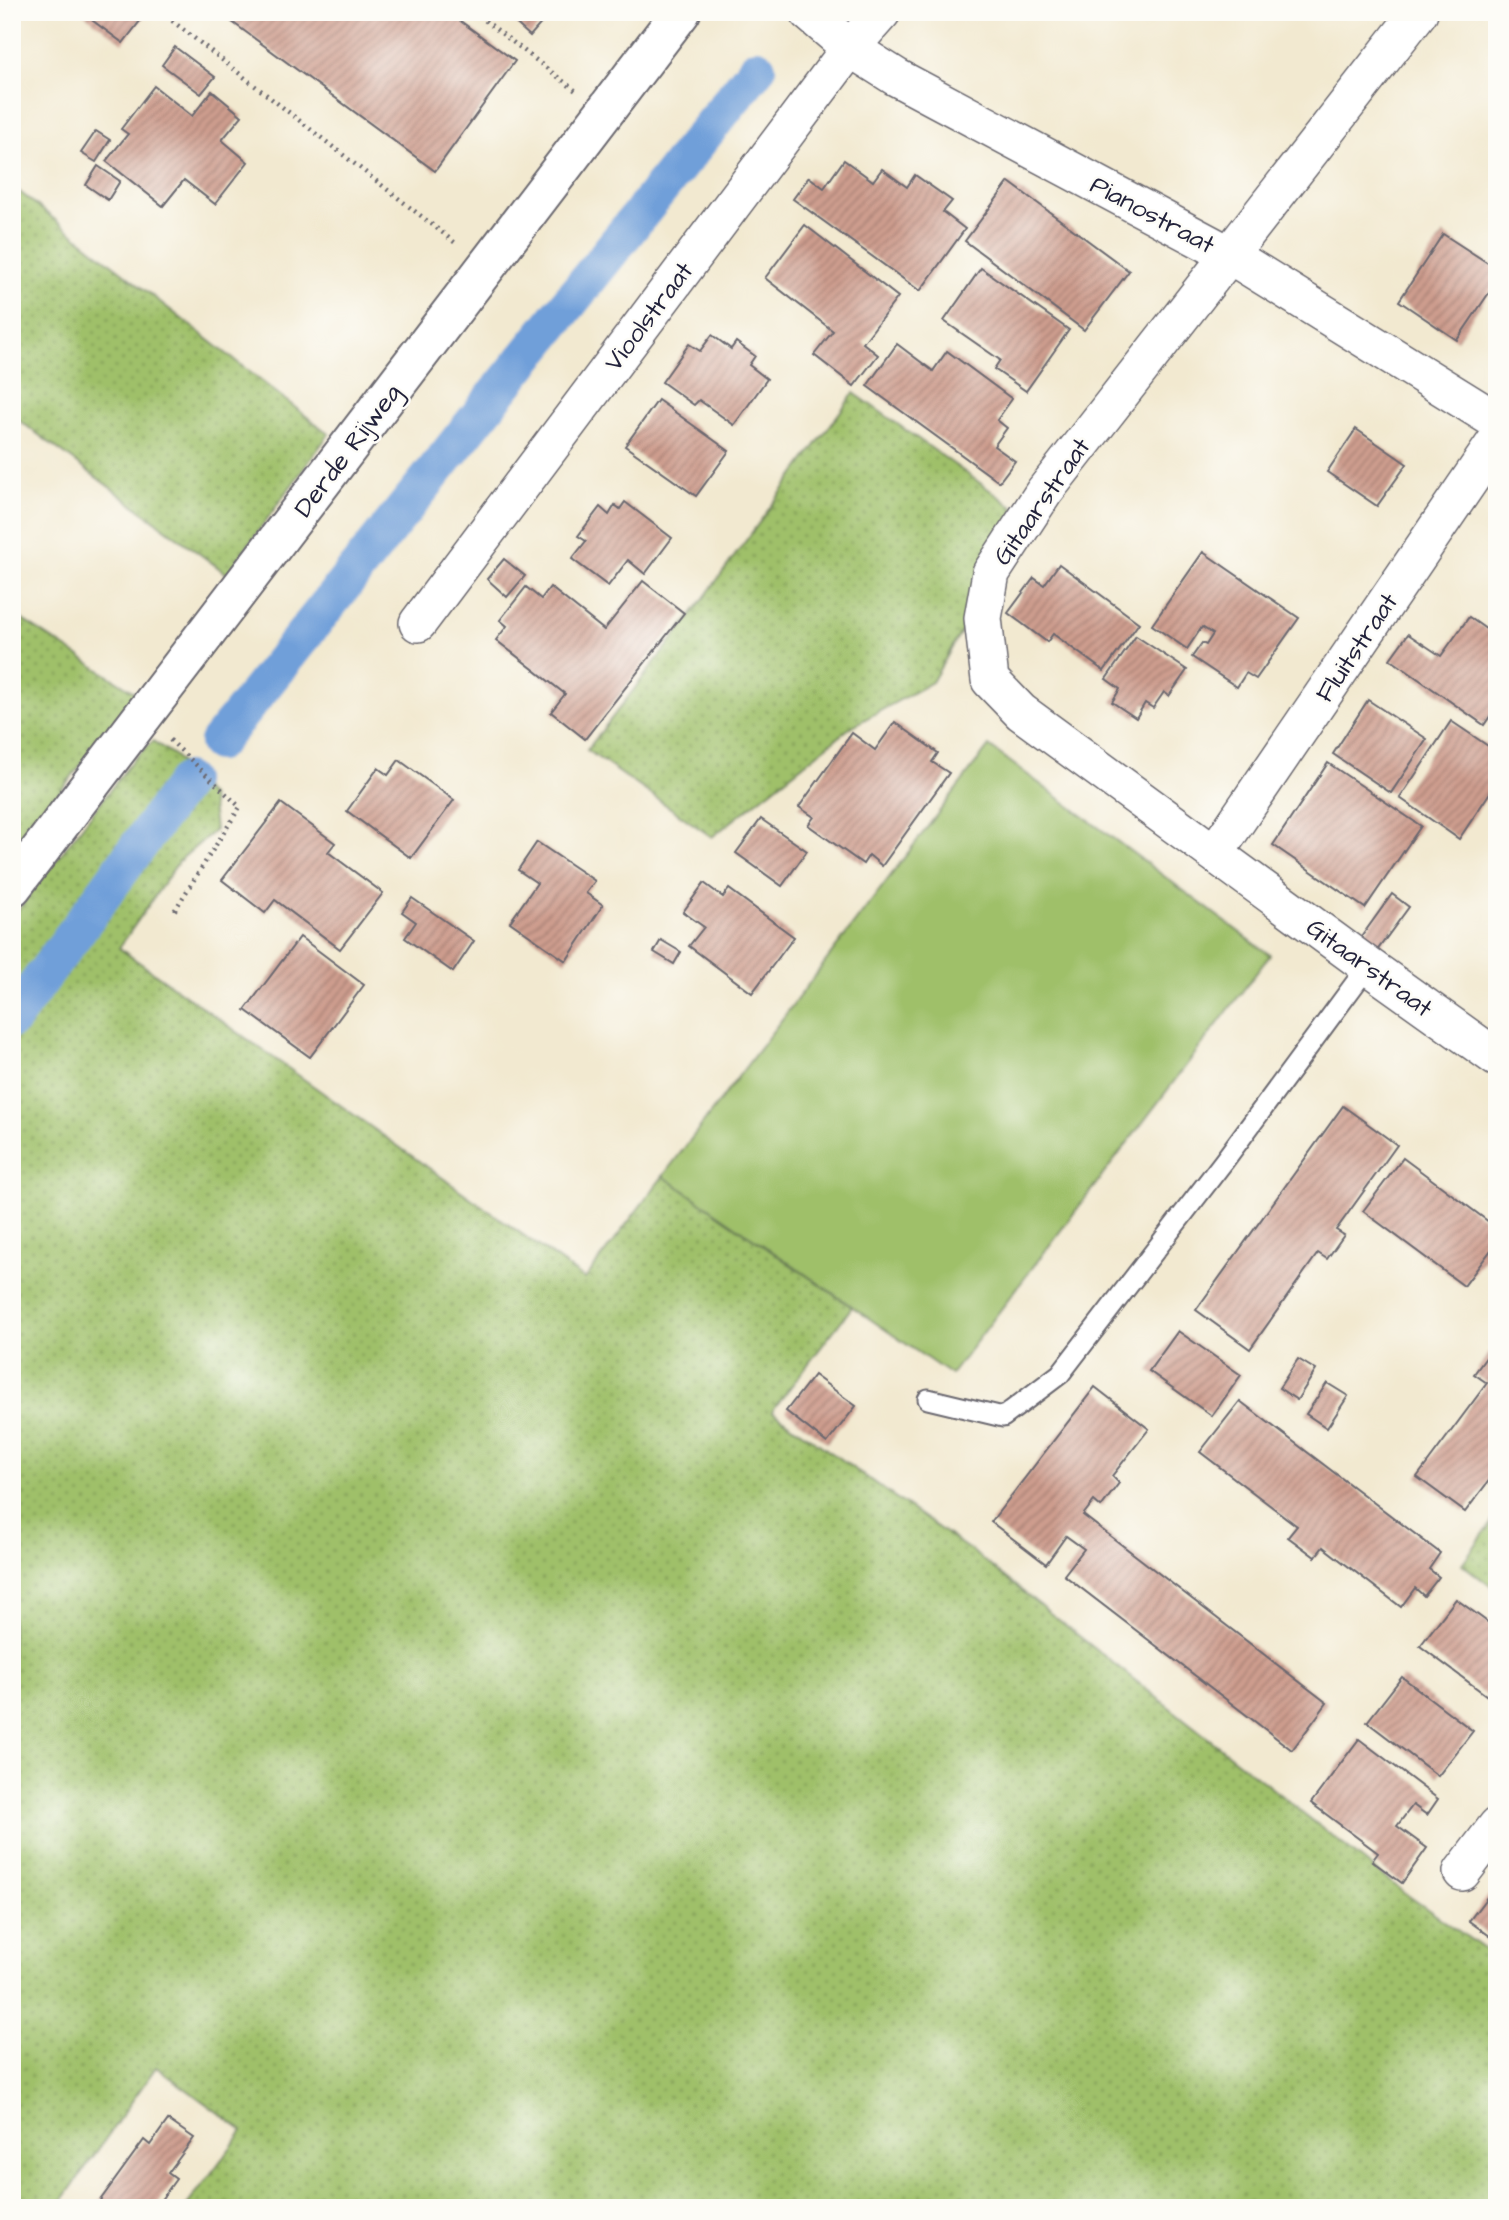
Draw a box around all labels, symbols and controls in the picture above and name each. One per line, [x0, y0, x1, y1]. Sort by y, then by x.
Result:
street label: Pianostraat [1084, 167, 1222, 263]
street label: Vioolstraat [596, 254, 702, 379]
street label: Derde Rijweg [286, 376, 412, 526]
street label: Gitaarstraat [985, 430, 1099, 573]
street label: Fluitstraat [1307, 585, 1407, 709]
street label: Gitaarstraat [1299, 910, 1440, 1026]

